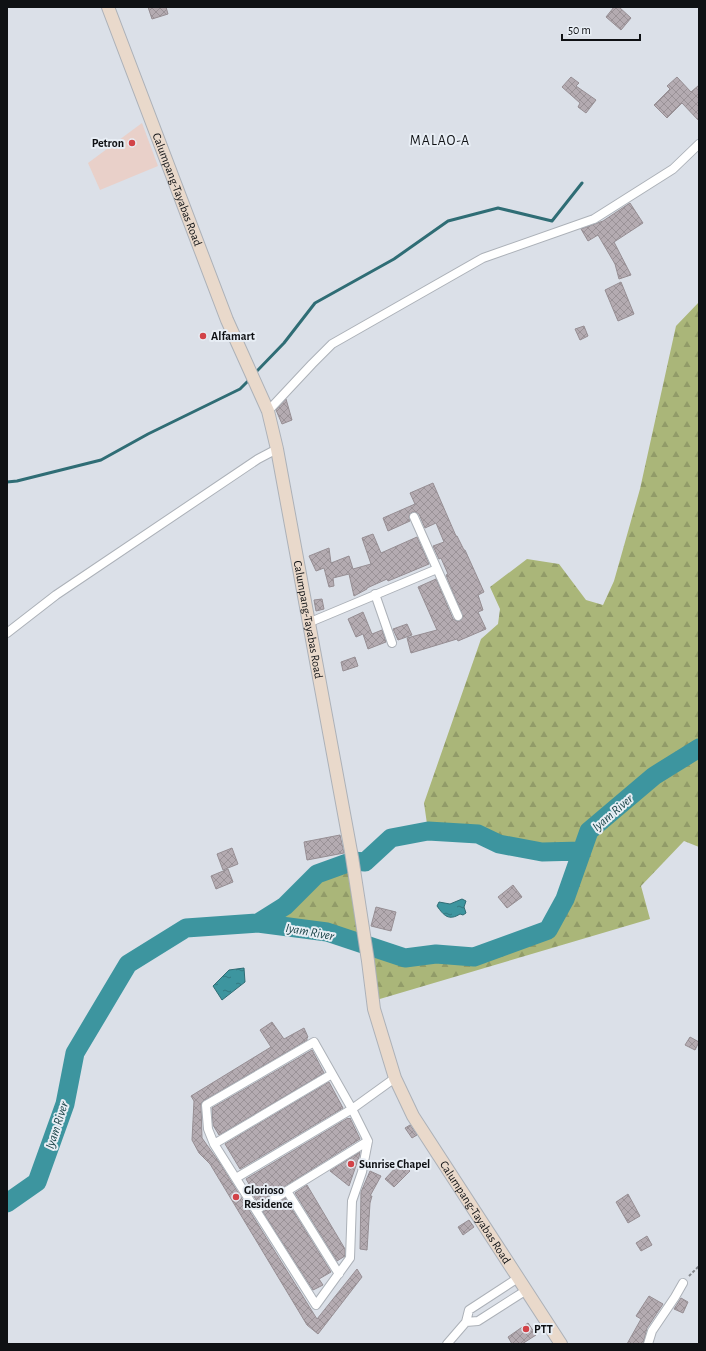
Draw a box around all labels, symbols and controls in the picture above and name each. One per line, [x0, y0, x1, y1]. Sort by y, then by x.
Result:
scale bar [562, 16, 640, 42]
text: 50 m [568, 24, 591, 36]
street label: Calumpang-Tayabas Road [150, 131, 204, 247]
district label: MALAO-A [410, 134, 470, 148]
place label: Petron [92, 137, 124, 149]
marker: Petron [127, 138, 137, 148]
place label: Alfamart [211, 330, 255, 342]
marker: Alfamart [198, 331, 208, 341]
street label: Calumpang-Tayabas Road [292, 559, 325, 679]
water label: Iyam River [590, 792, 636, 834]
water label: Iyam River [284, 922, 336, 943]
water label: Iyam River [44, 1099, 71, 1151]
place label: Sunrise Chapel [359, 1158, 430, 1170]
marker: Sunrise Chapel [346, 1159, 356, 1169]
street label: Calumpang-Tayabas Road [438, 1159, 513, 1266]
place label: Glorioso Residence [244, 1184, 293, 1210]
marker: Glorioso Residence [231, 1192, 241, 1202]
place label: PTT [534, 1323, 553, 1335]
marker: PTT [521, 1324, 531, 1334]

